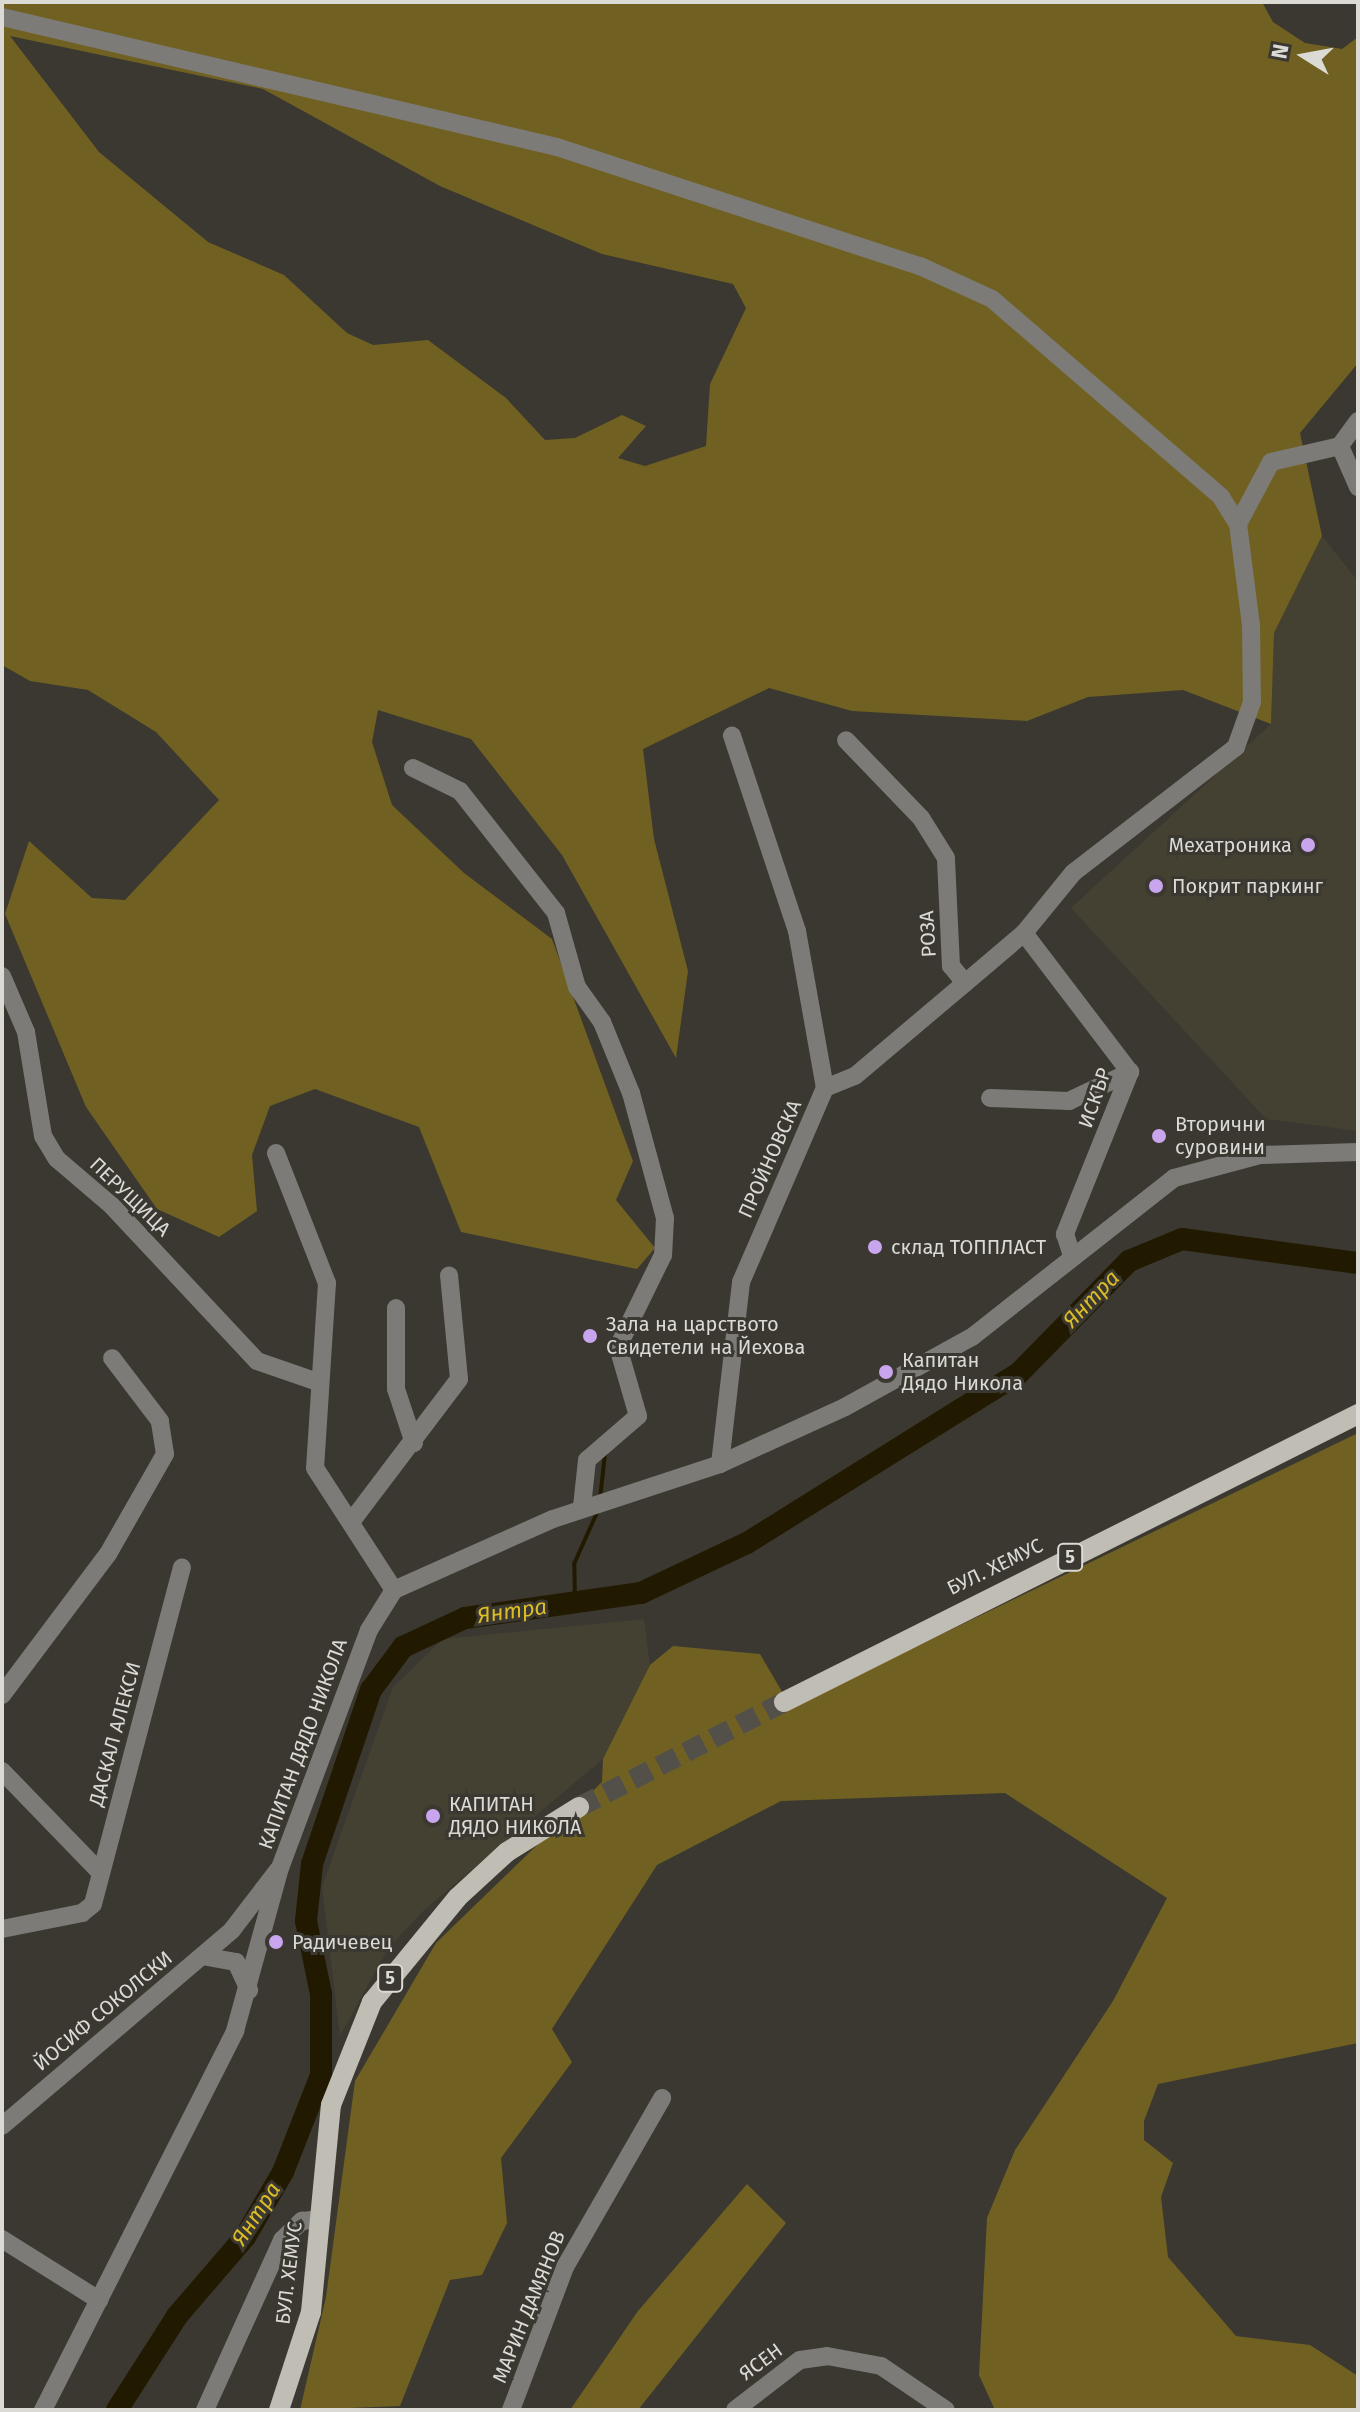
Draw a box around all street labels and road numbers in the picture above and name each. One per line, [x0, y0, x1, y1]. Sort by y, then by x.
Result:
street label: РОЗА [915, 910, 941, 958]
street label: ИСКЪР [1074, 1065, 1116, 1131]
street label: ПРОЙНОВСКА [733, 1096, 807, 1222]
street label: ПЕРУЩИЦА [85, 1153, 175, 1241]
street label: БУЛ. ХЕМУС [943, 1533, 1047, 1601]
road number: 5 [1056, 1543, 1084, 1571]
street label: КАПИТАН ДЯДО НИКОЛА [254, 1635, 352, 1853]
street label: ДАСКАЛ АЛЕКСИ [84, 1659, 146, 1809]
street label: ЙОСИФ СОКОЛСКИ [29, 1946, 177, 2076]
road number: 5 [376, 1964, 404, 1992]
street label: БУЛ. ХЕМУС [271, 2220, 307, 2326]
street label: МАРИН ДАМЯНОВ [488, 2227, 570, 2387]
street label: ЯСЕН [735, 2338, 787, 2386]

